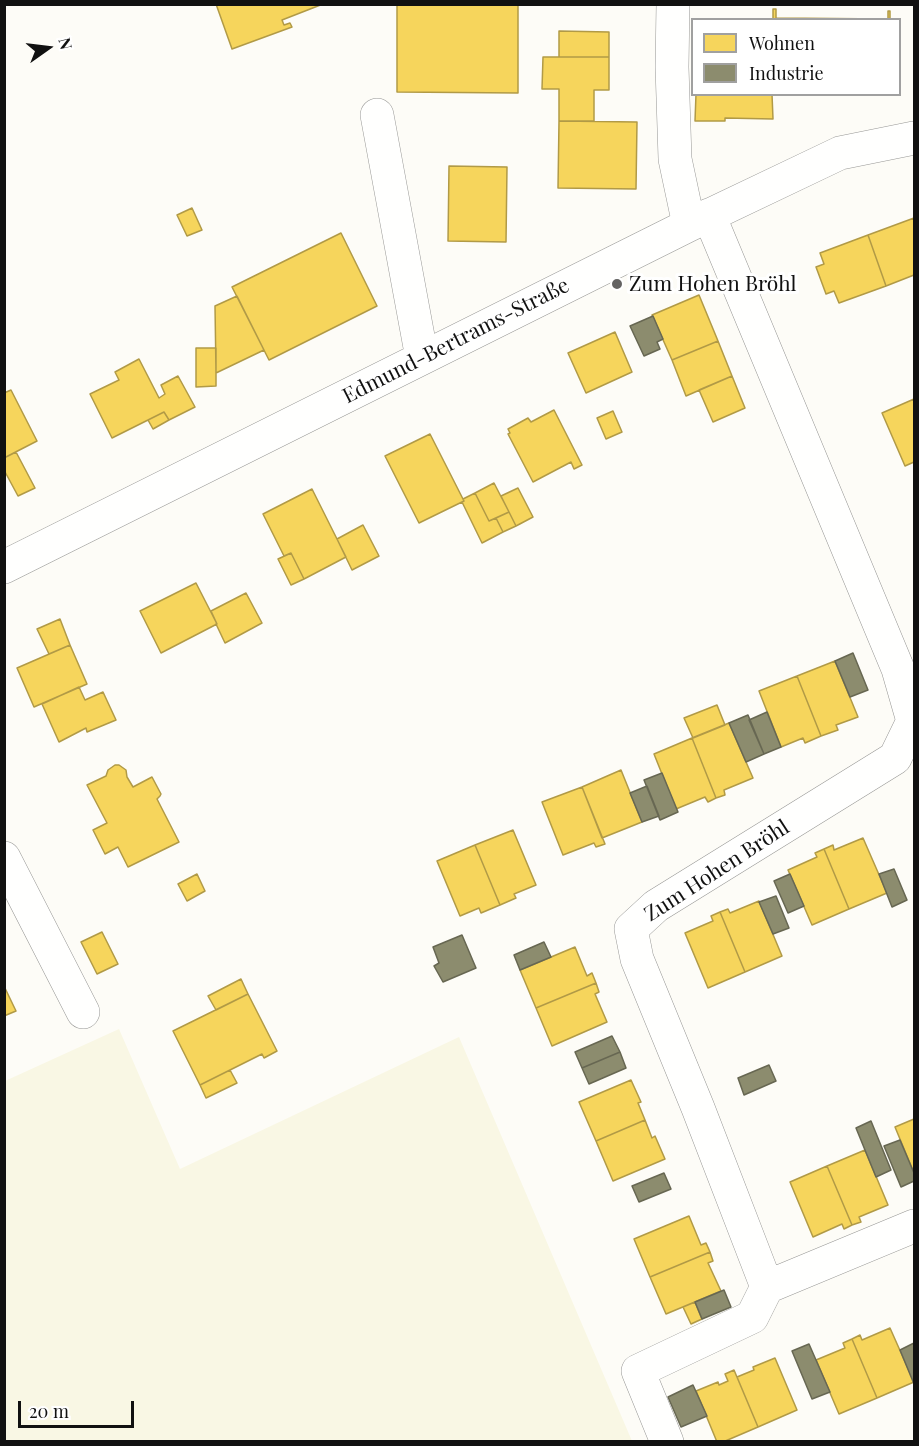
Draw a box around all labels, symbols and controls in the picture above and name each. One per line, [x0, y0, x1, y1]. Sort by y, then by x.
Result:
north arrow [18, 18, 78, 78]
legend [691, 18, 901, 96]
text: Wohnen [749, 31, 815, 55]
text: N [54, 35, 78, 52]
text: Industrie [749, 61, 824, 85]
place label: Zum Hohen Bröhl [629, 271, 797, 297]
street label: Edmund-Bertrams-Straße [338, 273, 574, 409]
marker: Zum Hohen Bröhl [610, 277, 624, 291]
street label: Zum Hohen Bröhl [640, 815, 794, 927]
scale bar [21, 1389, 136, 1427]
text: 20 m [29, 1399, 69, 1423]

